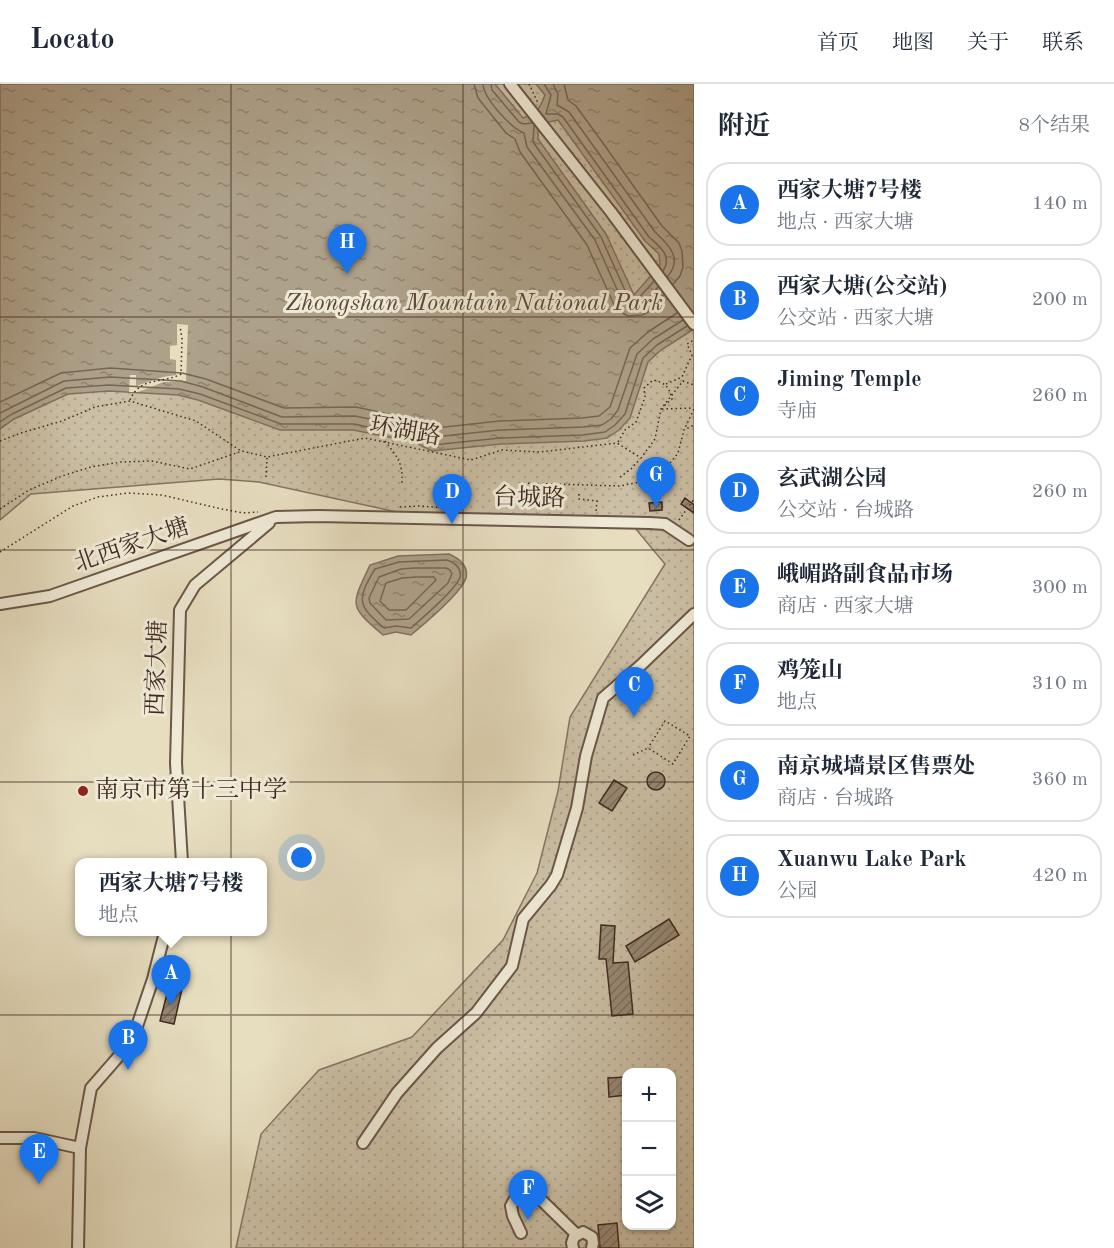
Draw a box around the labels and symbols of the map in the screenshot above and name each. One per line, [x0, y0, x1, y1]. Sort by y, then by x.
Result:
pin: H [328, 224, 366, 274]
park label: Zhongshan Mountain National Park [285, 292, 663, 316]
street label: 环湖路 [367, 411, 443, 450]
pin: G [636, 458, 676, 507]
pin: D [432, 474, 472, 524]
street label: 台城路 [493, 483, 565, 512]
street label: 北西家大塘 [70, 512, 193, 577]
street label: 西家大塘 [141, 620, 172, 716]
pin: C [614, 668, 654, 717]
place label: 南京市第十三中学 [95, 776, 287, 803]
marker: 南京市第十三中学 [76, 784, 90, 798]
your location [287, 843, 316, 872]
pin: A [152, 956, 190, 1005]
pin: B [108, 1020, 148, 1070]
pin: E [20, 1134, 58, 1184]
pin: F [508, 1170, 548, 1220]

